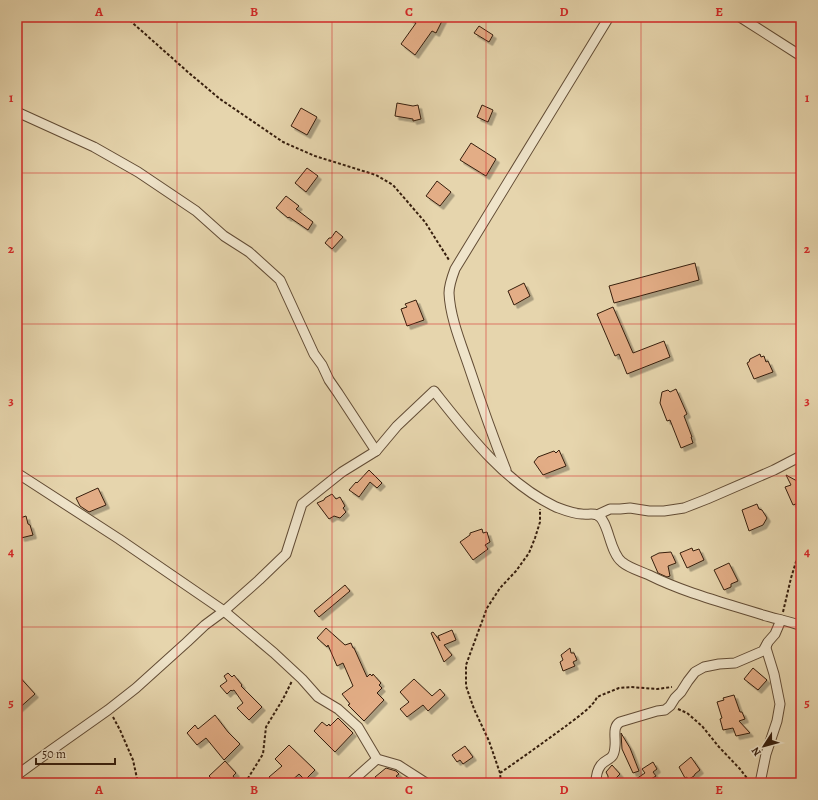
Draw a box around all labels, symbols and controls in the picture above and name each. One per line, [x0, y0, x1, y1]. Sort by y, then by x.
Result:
text: A [94, 3, 104, 20]
text: B [250, 3, 258, 20]
text: C [405, 3, 413, 20]
text: D [559, 3, 569, 20]
text: E [715, 3, 723, 20]
text: 1 [9, 89, 14, 106]
text: 1 [805, 89, 810, 106]
text: 2 [8, 240, 15, 257]
text: 2 [804, 240, 811, 257]
text: 3 [8, 392, 14, 409]
text: 3 [804, 392, 810, 409]
text: 4 [8, 543, 14, 560]
text: 4 [804, 543, 810, 560]
text: 5 [8, 694, 14, 711]
text: 5 [804, 694, 810, 711]
north arrow [744, 726, 784, 766]
scale bar [36, 740, 115, 766]
text: N [748, 744, 765, 759]
text: 50 m [42, 746, 66, 762]
text: A [94, 781, 104, 798]
text: B [250, 781, 258, 798]
text: C [405, 781, 413, 798]
text: D [559, 781, 569, 798]
text: E [715, 781, 723, 798]

